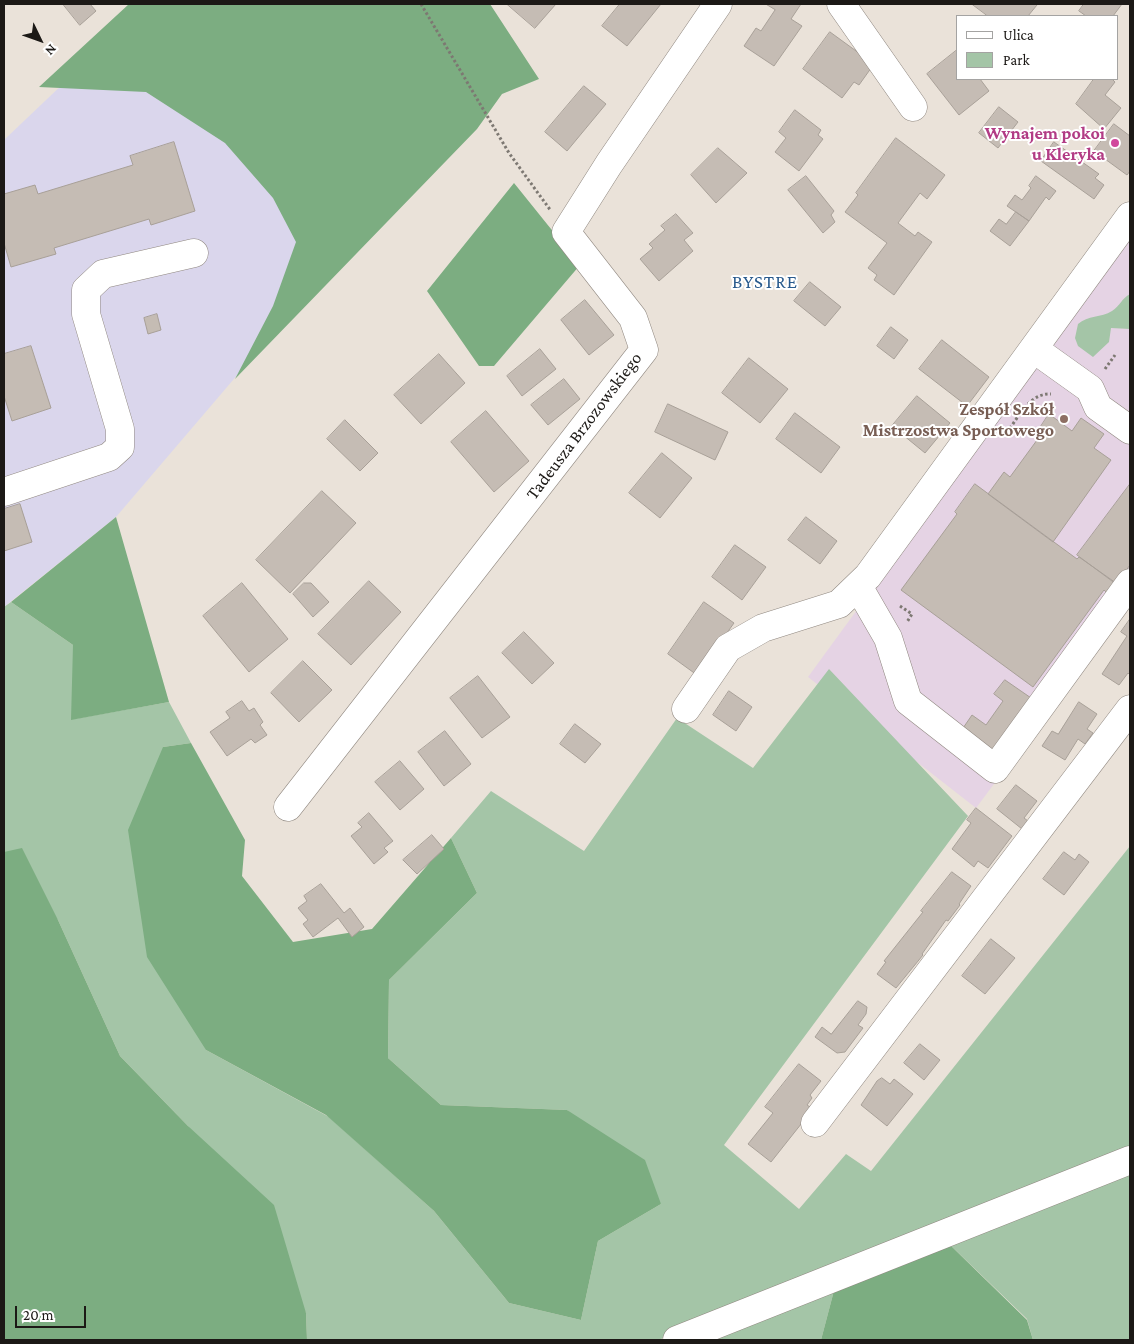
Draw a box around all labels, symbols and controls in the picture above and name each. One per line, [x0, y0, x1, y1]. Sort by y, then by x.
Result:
north arrow [15, 15, 65, 65]
legend [956, 15, 1119, 80]
text: Ulica [1003, 27, 1034, 43]
text: N [42, 41, 60, 59]
text: Park [1003, 52, 1030, 68]
place label: Wynajem pokoi u Kleryka [985, 122, 1105, 164]
marker: Wynajem pokoi u Kleryka [1109, 137, 1121, 149]
district label: BYSTRE [731, 271, 799, 293]
street label: Tadeusza Brzozowskiego [522, 348, 646, 504]
place label: Zespół Szkół Mistrzostwa Sportowego [863, 398, 1054, 440]
marker: Zespół Szkół Mistrzostwa Sportowego [1058, 413, 1070, 425]
scale bar [18, 1296, 89, 1328]
text: 20 m [23, 1307, 54, 1323]

